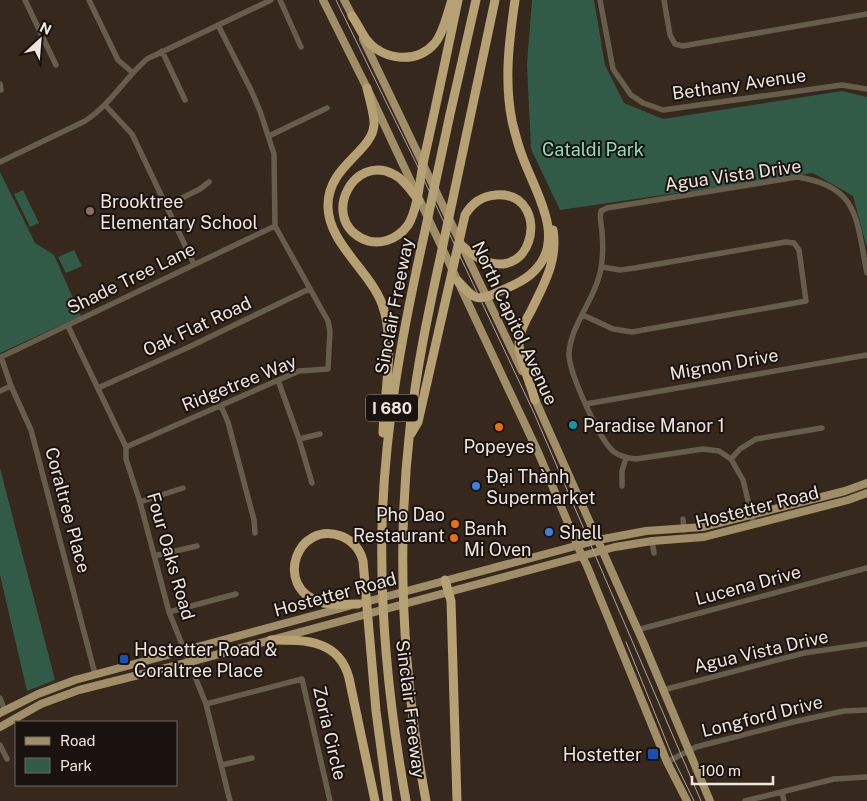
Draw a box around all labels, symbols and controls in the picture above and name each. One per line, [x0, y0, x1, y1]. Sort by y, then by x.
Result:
north arrow [15, 15, 65, 65]
text: N [37, 19, 54, 38]
street label: Bethany Avenue [671, 64, 807, 104]
park label: Cataldi Park [542, 139, 644, 160]
street label: Agua Vista Drive [663, 155, 803, 195]
place label: Brooktree Elementary School [100, 191, 258, 233]
marker: Brooktree Elementary School [84, 205, 96, 217]
street label: Sinclair Freeway [370, 235, 418, 376]
street label: Shade Tree Lane [64, 238, 198, 318]
street label: North Capitol Avenue [468, 238, 562, 408]
street label: Oak Flat Road [140, 292, 254, 360]
street label: Mignon Drive [668, 344, 780, 384]
street label: Ridgetree Way [179, 350, 300, 416]
road number: I 680 [366, 394, 418, 422]
place label: Paradise Manor 1 [583, 415, 725, 436]
marker: Paradise Manor 1 [567, 419, 579, 431]
marker: Popeyes [493, 421, 505, 433]
place label: Popeyes [464, 436, 534, 457]
street label: Coraltree Place [41, 445, 95, 575]
place label: Đại Thành Supermarket [486, 466, 596, 508]
marker: Đại Thành Supermarket [470, 480, 482, 492]
street label: Hostetter Road [693, 482, 821, 532]
street label: Four Oaks Road [143, 490, 199, 622]
place label: Pho Dao Restaurant [353, 504, 445, 546]
marker: Pho Dao Restaurant [449, 518, 461, 530]
place label: Banh Mi Oven [464, 518, 531, 560]
place label: Shell [559, 522, 602, 543]
marker: Shell [543, 526, 555, 538]
marker: Banh Mi Oven [448, 532, 460, 544]
street label: Lucena Drive [693, 561, 803, 609]
street label: Hostetter Road [271, 568, 399, 620]
street label: Agua Vista Drive [692, 625, 830, 677]
place label: Hostetter Road & Coraltree Place [134, 639, 277, 681]
street label: Sinclair Freeway [392, 639, 430, 780]
marker: Hostetter Road & Coraltree Place [118, 653, 130, 665]
street label: Zoria Circle [309, 684, 351, 782]
street label: Longford Drive [699, 691, 825, 741]
legend [15, 721, 178, 786]
text: Road [60, 732, 96, 749]
place label: Hostetter [563, 744, 642, 765]
marker: Hostetter [646, 747, 660, 761]
scale bar [692, 754, 773, 786]
text: Park [60, 757, 92, 774]
text: 100 m [700, 762, 741, 779]

